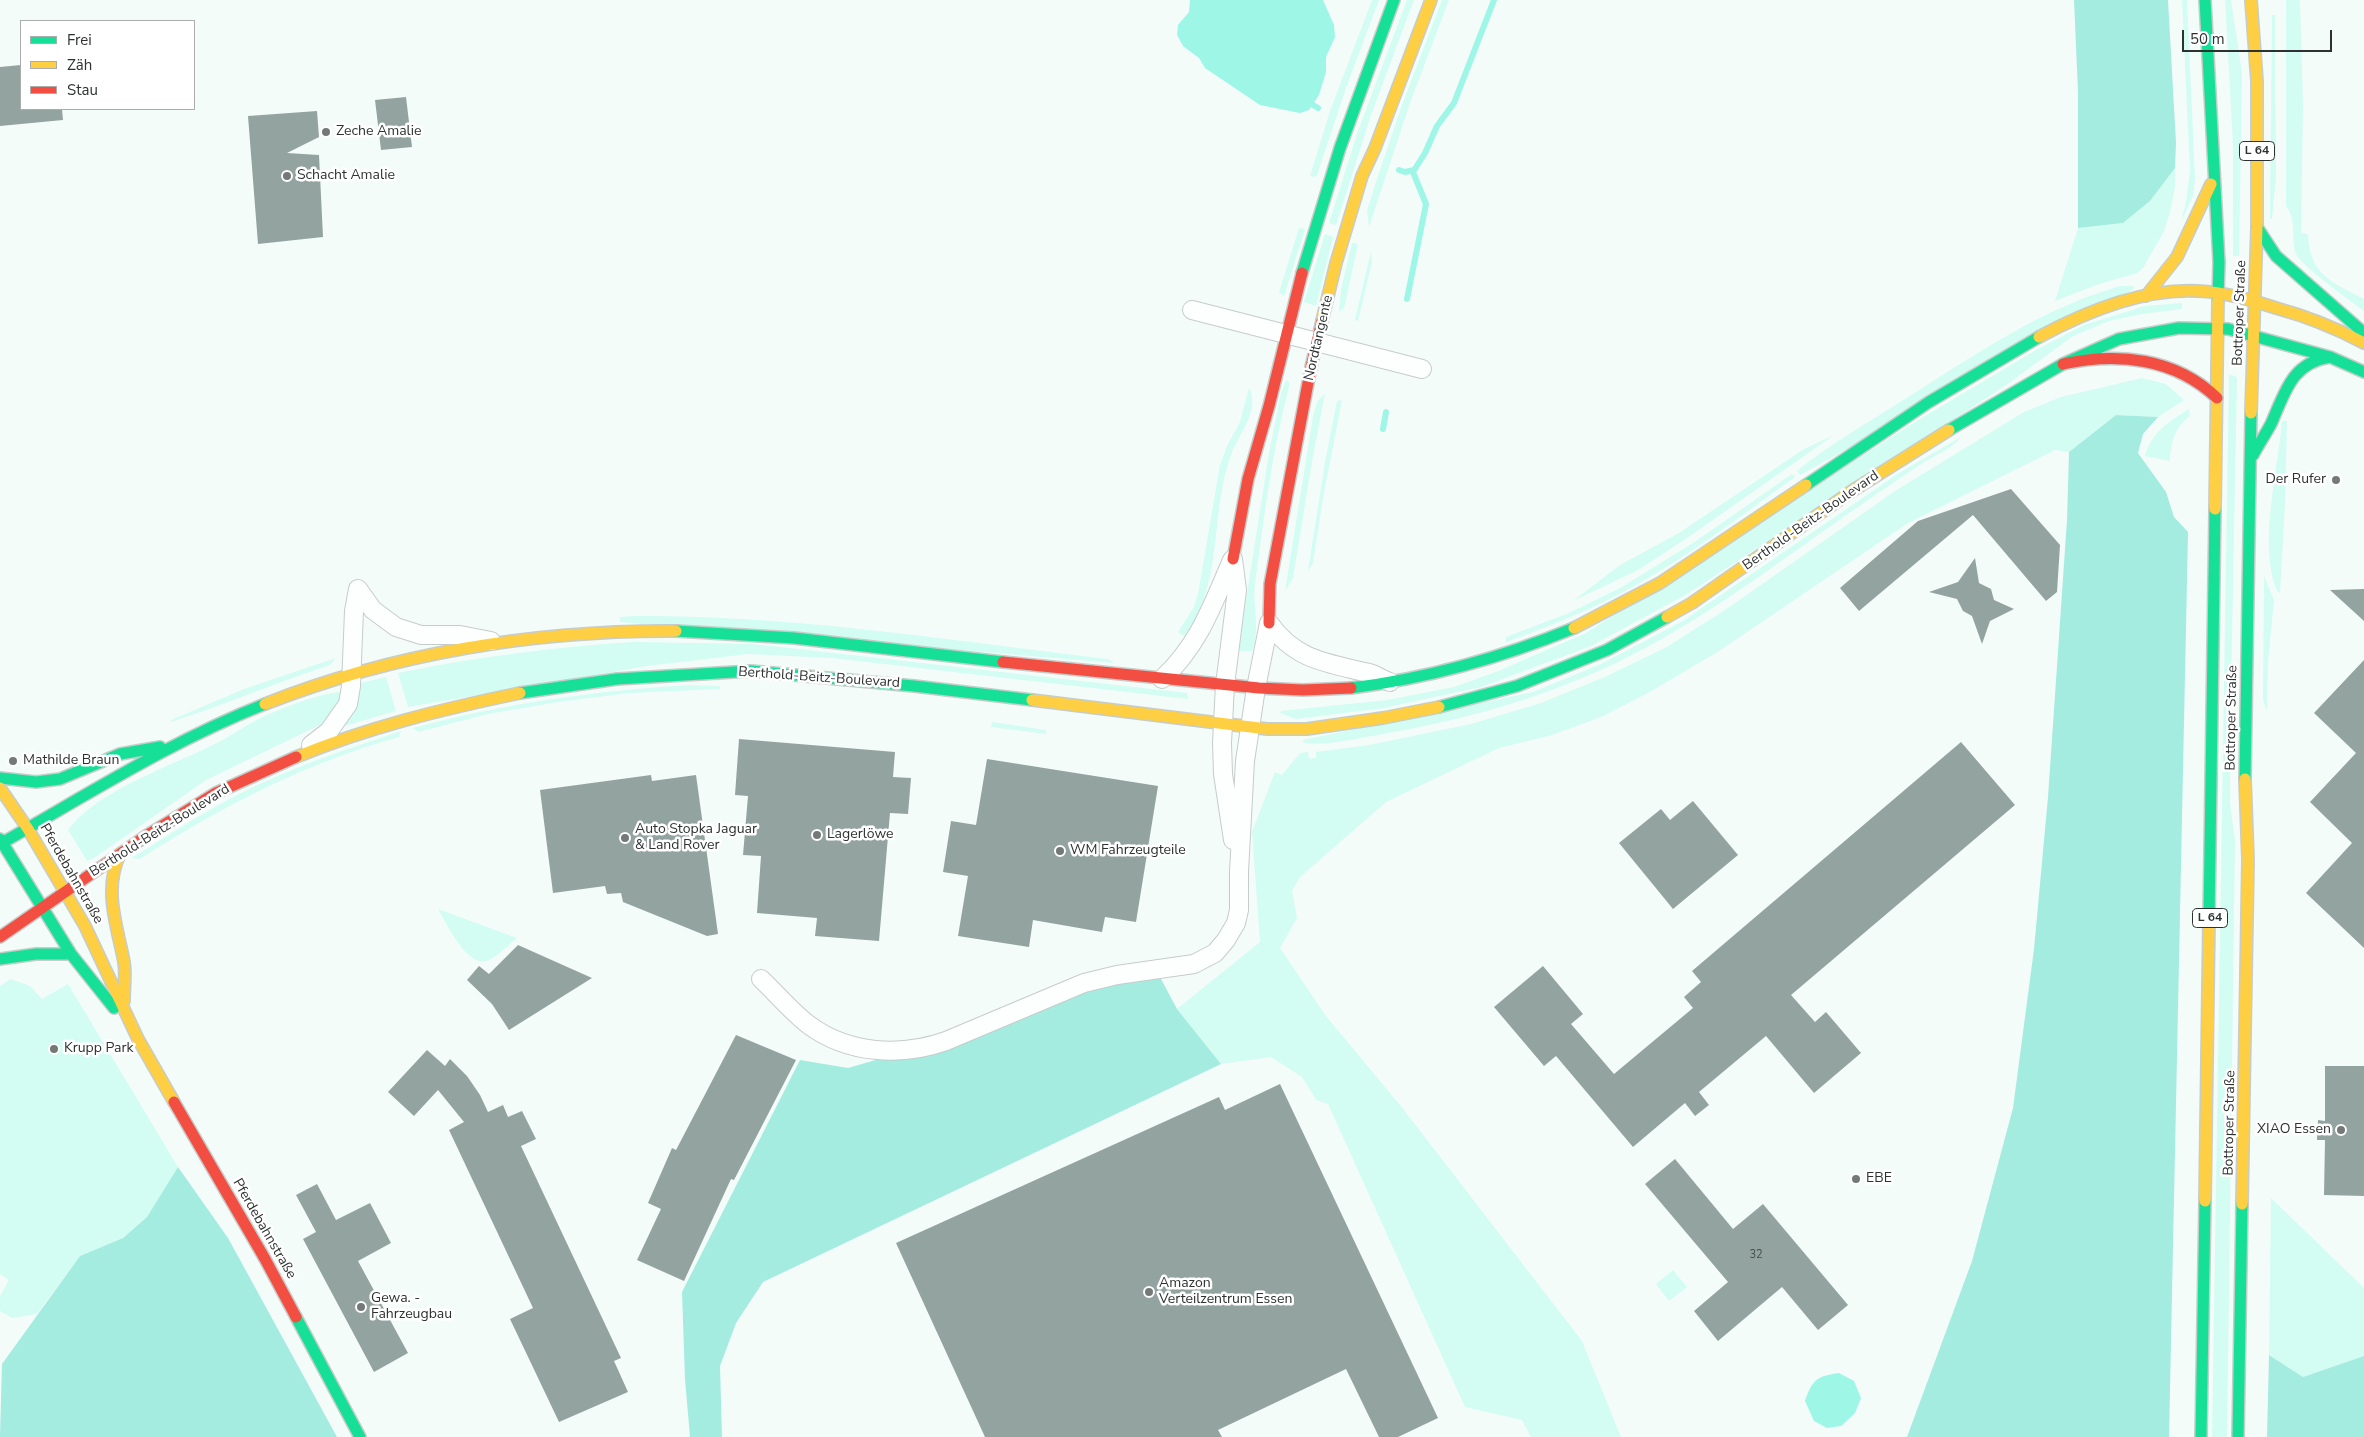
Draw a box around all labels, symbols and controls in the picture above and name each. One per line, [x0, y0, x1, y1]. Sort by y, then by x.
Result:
legend [20, 20, 195, 110]
scale bar [2184, 20, 2334, 52]
text: 50 m [2190, 29, 2225, 49]
text: Frei [67, 30, 92, 50]
text: Zäh [67, 55, 92, 75]
text: Stau [67, 80, 98, 100]
place label: Zeche Amalie [336, 124, 421, 140]
marker: Zeche Amalie [320, 126, 332, 138]
road number: L 64 [2240, 142, 2274, 160]
place label: Schacht Amalie [297, 168, 395, 184]
marker: Schacht Amalie [281, 170, 293, 182]
street label: Bottroper Straße [2230, 260, 2250, 366]
street label: Nordtangente [1301, 294, 1337, 382]
street label: Berthold-Beitz-Boulevard [1740, 468, 1882, 574]
place label: Der Rufer [2265, 472, 2326, 488]
marker: Der Rufer [2330, 474, 2342, 486]
street label: Berthold-Beitz-Boulevard [738, 664, 900, 692]
street label: Bottroper Straße [2223, 665, 2241, 771]
place label: Mathilde Braun [23, 753, 119, 769]
marker: Mathilde Braun [7, 755, 19, 767]
street label: Berthold-Beitz-Boulevard [87, 781, 233, 881]
street label: Pferdebahnstraße [36, 821, 106, 927]
place label: Auto Stopka Jaguar & Land Rover [635, 822, 757, 854]
place label: Lagerlöwe [827, 827, 894, 843]
marker: Lagerlöwe [811, 829, 823, 841]
marker: Auto Stopka Jaguar & Land Rover [619, 832, 631, 844]
place label: WM Fahrzeugteile [1070, 843, 1186, 859]
marker: WM Fahrzeugteile [1054, 845, 1066, 857]
road number: L 64 [2192, 908, 2228, 928]
place label: Krupp Park [64, 1041, 133, 1057]
marker: Krupp Park [48, 1043, 60, 1055]
street label: Bottroper Straße [2221, 1070, 2239, 1176]
place label: XIAO Essen [2257, 1122, 2331, 1138]
marker: XIAO Essen [2335, 1124, 2347, 1136]
place label: EBE [1866, 1171, 1892, 1187]
marker: EBE [1850, 1173, 1862, 1185]
street label: Pferdebahnstraße [229, 1176, 299, 1282]
house number: 32 [1749, 1248, 1763, 1262]
place label: Amazon Verteilzentrum Essen [1159, 1276, 1292, 1308]
marker: Amazon Verteilzentrum Essen [1143, 1286, 1155, 1298]
place label: Gewa. - Fahrzeugbau [371, 1291, 452, 1324]
marker: Gewa. - Fahrzeugbau [355, 1301, 367, 1313]

